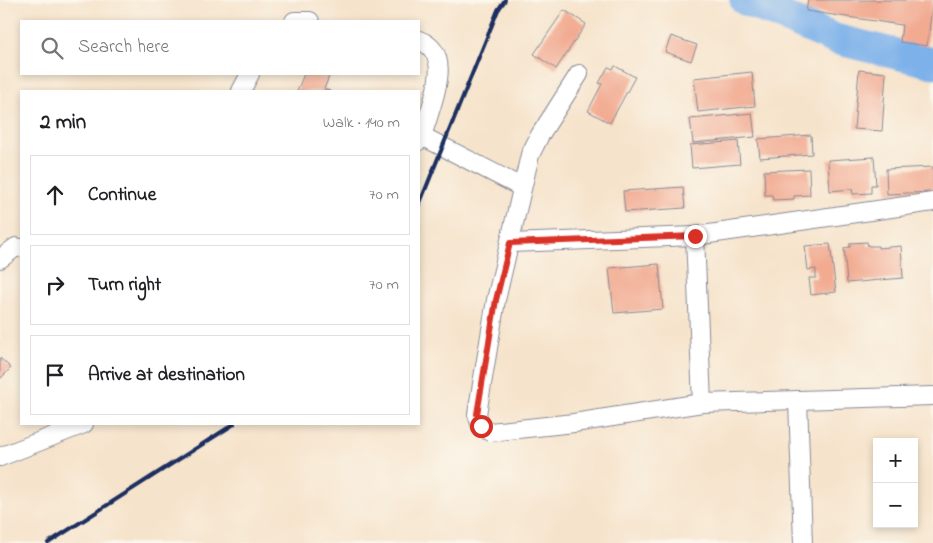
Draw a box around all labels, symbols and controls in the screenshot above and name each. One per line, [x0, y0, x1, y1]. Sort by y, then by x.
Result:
search box [20, 20, 420, 75]
icon: search [38, 34, 66, 62]
text: Search here [78, 34, 169, 61]
text: 2 min [40, 108, 86, 138]
text: Walk · 140 m [323, 111, 400, 135]
icon: ahead [41, 181, 69, 209]
text: Continue [88, 182, 156, 209]
text: 70 m [369, 183, 399, 207]
route end [684, 225, 707, 248]
icon: right [41, 271, 69, 299]
text: Turn right [88, 272, 161, 299]
text: 70 m [369, 273, 399, 297]
icon: arrive [41, 361, 69, 389]
text: Arrive at destination [88, 362, 245, 389]
route start [470, 415, 493, 438]
map controls [873, 438, 918, 528]
button: + [873, 438, 918, 483]
button: − [873, 483, 918, 528]

